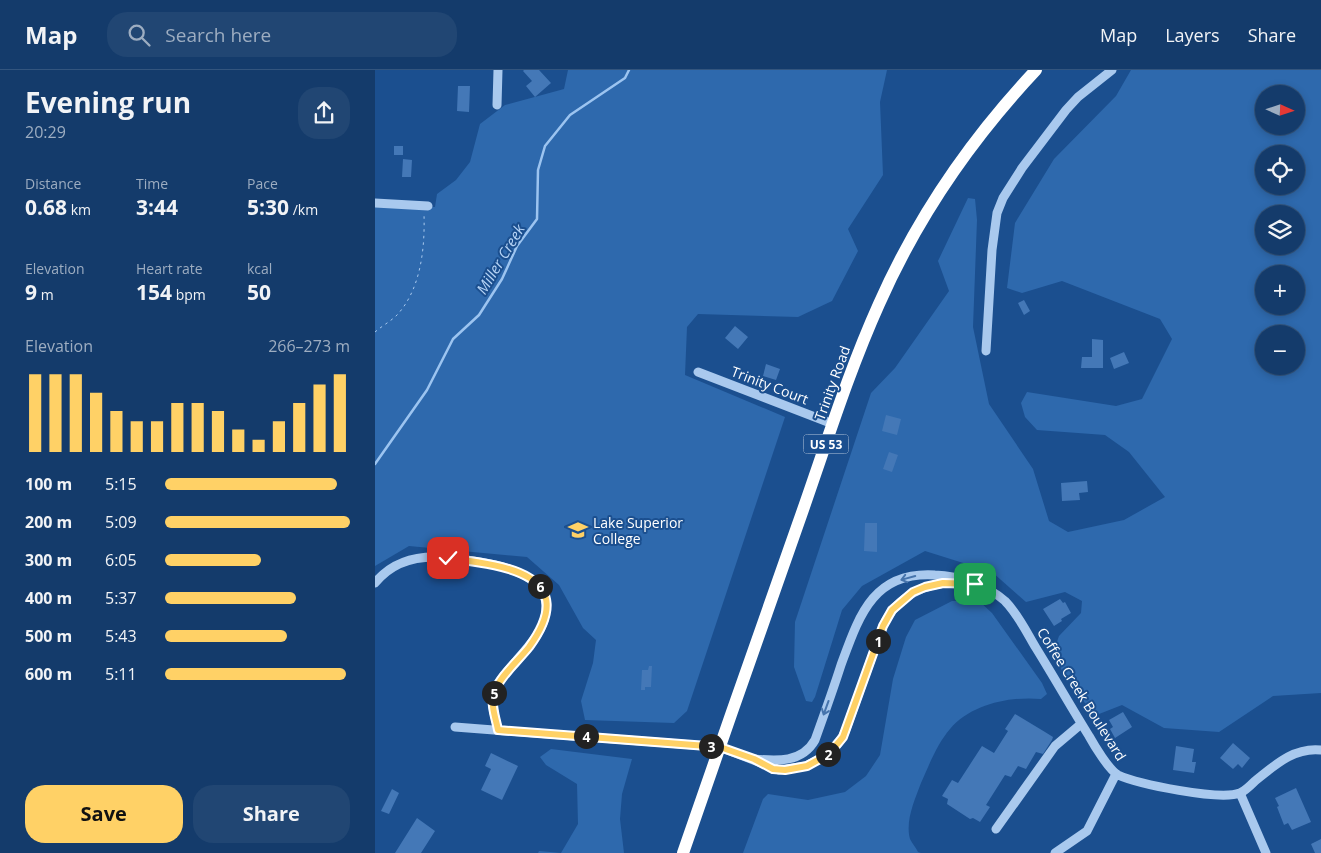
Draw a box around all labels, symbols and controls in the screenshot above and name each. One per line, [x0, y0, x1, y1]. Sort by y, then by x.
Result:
search box [107, 12, 457, 57]
text: Map [25, 18, 77, 51]
icon: search [125, 21, 153, 49]
text: Search here [165, 22, 271, 48]
text: Map [1100, 23, 1137, 47]
text: Layers [1165, 23, 1220, 47]
text: Share [1248, 23, 1296, 47]
text: Evening run [25, 83, 191, 121]
north arrow [1255, 85, 1305, 135]
map controls [1255, 85, 1305, 375]
button: share [298, 87, 350, 139]
text: 20:29 [25, 121, 66, 143]
button: locate [1255, 145, 1305, 195]
text: Distance [25, 174, 81, 193]
text: Time [136, 174, 168, 193]
text: Pace [247, 174, 278, 193]
text: 0.68 [25, 193, 67, 221]
text: 3:44 [136, 193, 178, 221]
text: 5:30 [247, 193, 289, 221]
text: km [67, 200, 91, 219]
text: /km [289, 200, 318, 219]
button: layers [1255, 205, 1305, 255]
water label: Miller Creek [471, 220, 529, 298]
text: Elevation [25, 259, 84, 278]
text: Heart rate [136, 259, 203, 278]
text: kcal [247, 259, 272, 278]
button: + [1255, 265, 1305, 315]
text: 9 [25, 278, 37, 306]
text: 154 [136, 278, 172, 306]
text: 50 [247, 278, 271, 306]
text: m [37, 285, 54, 304]
text: bpm [172, 285, 206, 304]
button: − [1255, 325, 1305, 375]
text: Elevation [25, 335, 93, 357]
text: 266–273 m [268, 335, 350, 357]
street label: Trinity Road [810, 343, 854, 423]
street label: Trinity Court [729, 362, 811, 408]
road number: US 53 [803, 434, 849, 454]
text: 100 m [25, 473, 72, 495]
text: 5:15 [105, 473, 137, 495]
text: 200 m [25, 511, 72, 533]
text: 5:09 [105, 511, 137, 533]
place label: Lake Superior College [593, 513, 683, 548]
school or university icon: Lake Superior College [567, 519, 589, 541]
pin [427, 537, 469, 579]
icon: check [434, 544, 462, 572]
text: 300 m [25, 549, 72, 571]
text: 6:05 [105, 549, 137, 571]
pin [954, 563, 996, 605]
icon: arrive [961, 570, 989, 598]
one-way arrow [901, 573, 917, 583]
pin: 6 [527, 574, 553, 598]
text: 6 [536, 577, 545, 596]
text: 400 m [25, 587, 72, 609]
text: 5:37 [105, 587, 137, 609]
street label: Coffee Creek Boulevard [1033, 624, 1131, 764]
text: 500 m [25, 625, 72, 647]
text: 5:43 [105, 625, 137, 647]
pin: 1 [865, 628, 891, 654]
text: 1 [874, 632, 883, 651]
text: 600 m [25, 663, 72, 685]
text: 5:11 [105, 663, 137, 685]
pin: 5 [481, 680, 507, 706]
text: 5 [490, 684, 499, 703]
one-way arrow [821, 700, 830, 716]
pin: 4 [573, 724, 599, 748]
text: 4 [582, 727, 591, 746]
pin: 3 [699, 734, 723, 758]
text: 3 [707, 737, 716, 756]
pin: 2 [815, 742, 841, 766]
text: 2 [824, 745, 833, 764]
button: Save [25, 785, 183, 843]
button: Share [193, 785, 350, 843]

